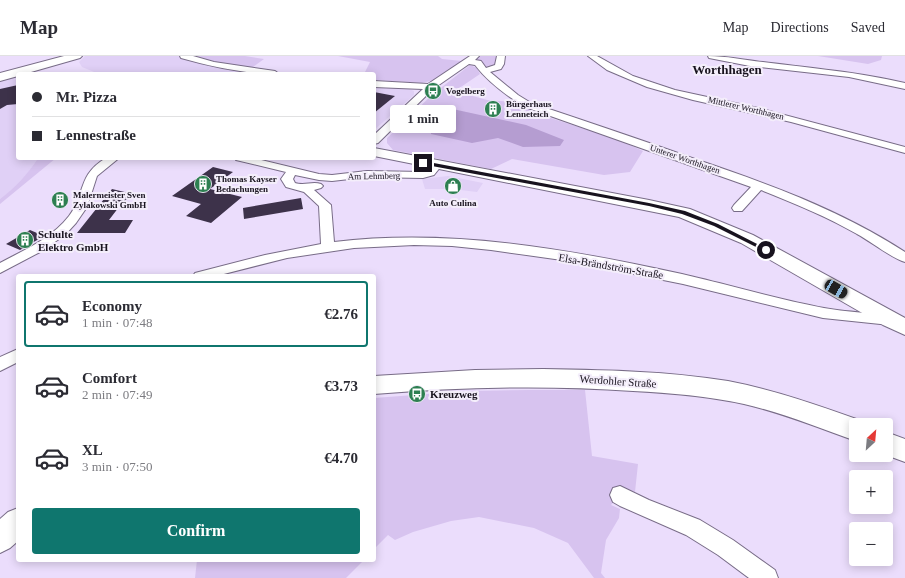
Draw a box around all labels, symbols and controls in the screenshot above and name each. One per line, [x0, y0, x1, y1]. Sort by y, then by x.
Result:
text: Map [20, 17, 58, 38]
text: Map [723, 20, 748, 35]
text: Directions [770, 20, 829, 35]
text: Saved [851, 20, 885, 35]
district label: Worthhagen [692, 62, 762, 77]
bus stop icon: Vogelberg [423, 81, 443, 101]
place label: Vogelberg [446, 86, 485, 96]
text: Mr. Pizza [56, 89, 117, 105]
street label: Mittlerer Worthhagen [707, 94, 786, 122]
building icon: Bürgerhaus Lenneteich [483, 99, 503, 119]
place label: Bürgerhaus Lenneteich [506, 99, 552, 119]
callout: 1 min [390, 105, 456, 133]
text: 1 min [407, 111, 439, 126]
text: Lennestraße [56, 127, 136, 143]
street label: Unterer Worthhagen [649, 142, 722, 176]
route end [414, 154, 432, 172]
street label: Am Lehmberg [348, 171, 401, 181]
building icon: Thomas Kayser Bedachungen [193, 174, 213, 194]
place label: Thomas Kayser Bedachungen [216, 174, 277, 194]
shop icon: Auto Culina [443, 176, 463, 196]
building icon: Malermeister Sven Zylakowski GmbH [50, 190, 70, 210]
place label: Malermeister Sven Zylakowski GmbH [73, 190, 146, 210]
place label: Auto Culina [429, 198, 477, 208]
place label: Schulte Elektro GmbH [38, 228, 109, 253]
building icon: Schulte Elektro GmbH [15, 230, 35, 250]
route start [757, 241, 775, 259]
street label: Elsa-Brändström-Straße [558, 251, 664, 281]
car [823, 278, 849, 300]
icon: car [34, 296, 70, 332]
text: Economy [82, 298, 142, 314]
text: €2.76 [324, 306, 358, 322]
text: 1 min · 07:48 [82, 315, 152, 330]
icon: car [34, 368, 70, 404]
text: Comfort [82, 370, 137, 386]
street label: Werdohler Straße [579, 372, 657, 390]
text: €3.73 [324, 378, 358, 394]
bus stop icon: Kreuzweg [407, 384, 427, 404]
text: 2 min · 07:49 [82, 387, 152, 402]
place label: Kreuzweg [430, 388, 478, 400]
north arrow [849, 418, 893, 462]
map controls [849, 418, 893, 566]
icon: car [34, 440, 70, 476]
text: XL [82, 442, 103, 458]
text: €4.70 [324, 450, 358, 466]
text: 3 min · 07:50 [82, 459, 152, 474]
button: + [849, 470, 893, 514]
button: Confirm [32, 508, 360, 554]
button: − [849, 522, 893, 566]

